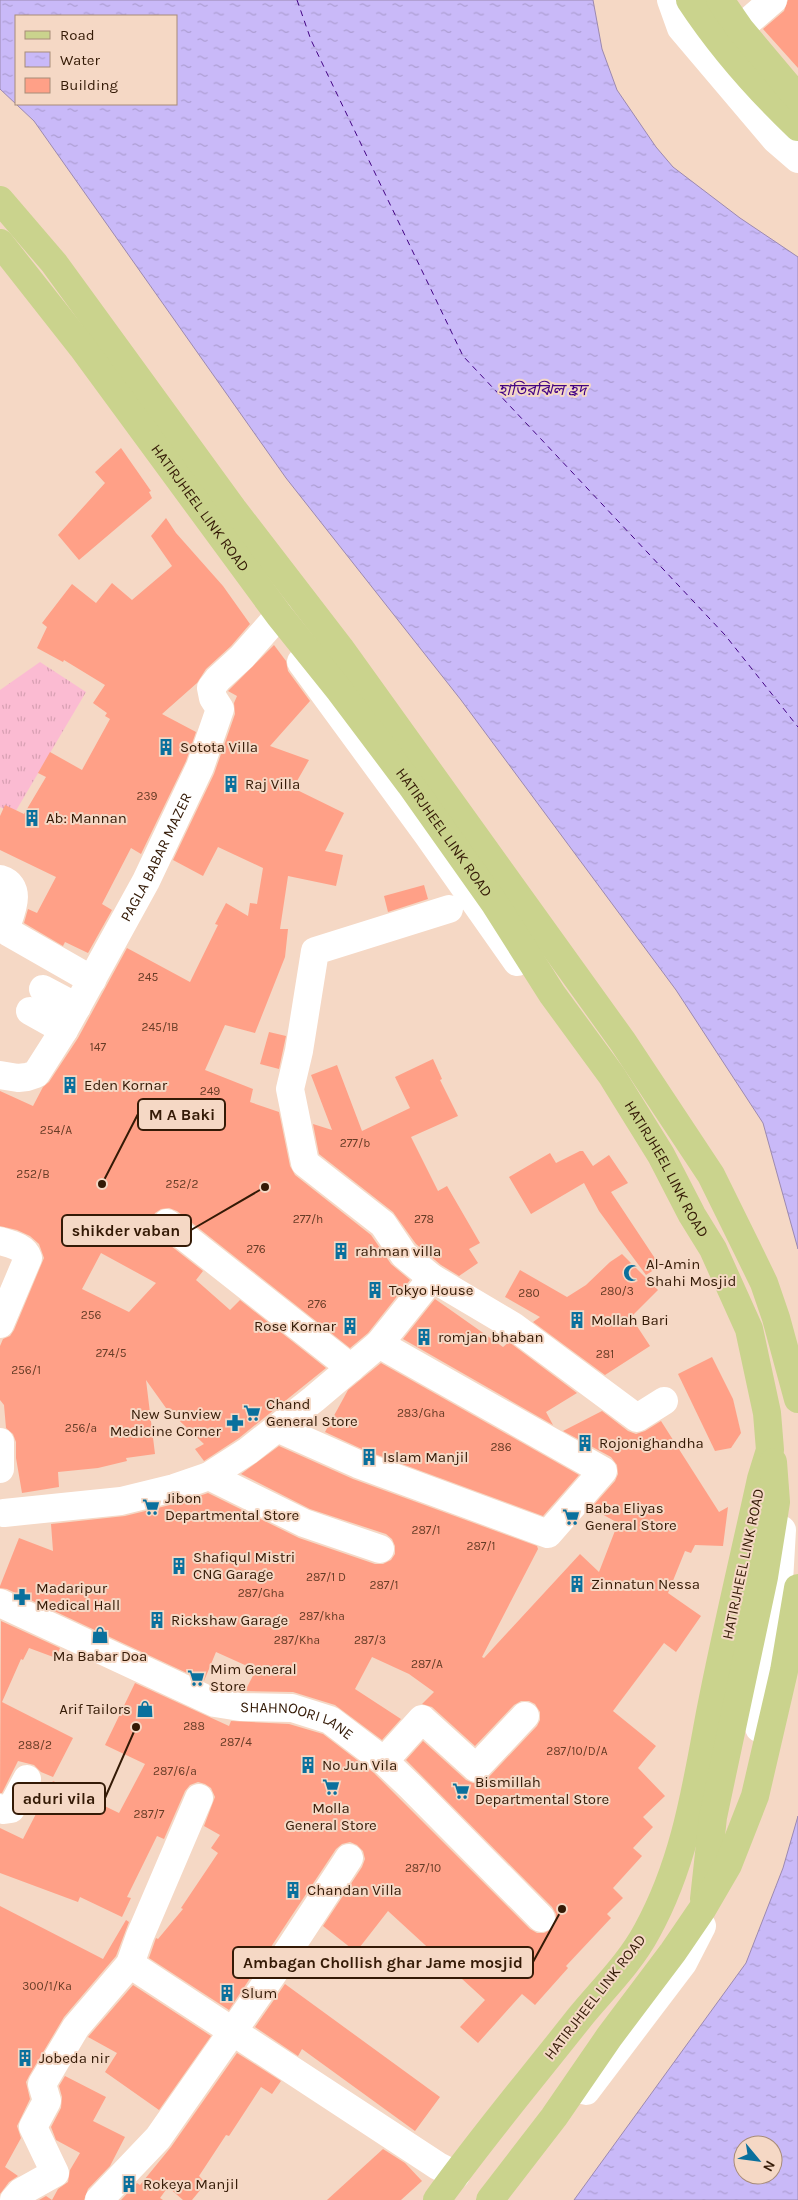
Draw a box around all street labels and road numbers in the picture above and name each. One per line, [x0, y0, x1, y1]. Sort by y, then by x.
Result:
street label: HATIRJHEEL LINK ROAD [147, 440, 253, 575]
street label: HATIRJHEEL LINK ROAD [392, 764, 496, 900]
street label: PAGLA BABAR MAZER [116, 790, 196, 925]
street label: HATIRJHEEL LINK ROAD [621, 1097, 713, 1241]
street label: HATIRJHEEL LINK ROAD [718, 1487, 768, 1641]
street label: SHAHNOORI LANE [240, 1698, 357, 1744]
street label: HATIRJHEEL LINK ROAD [541, 1931, 649, 2063]

